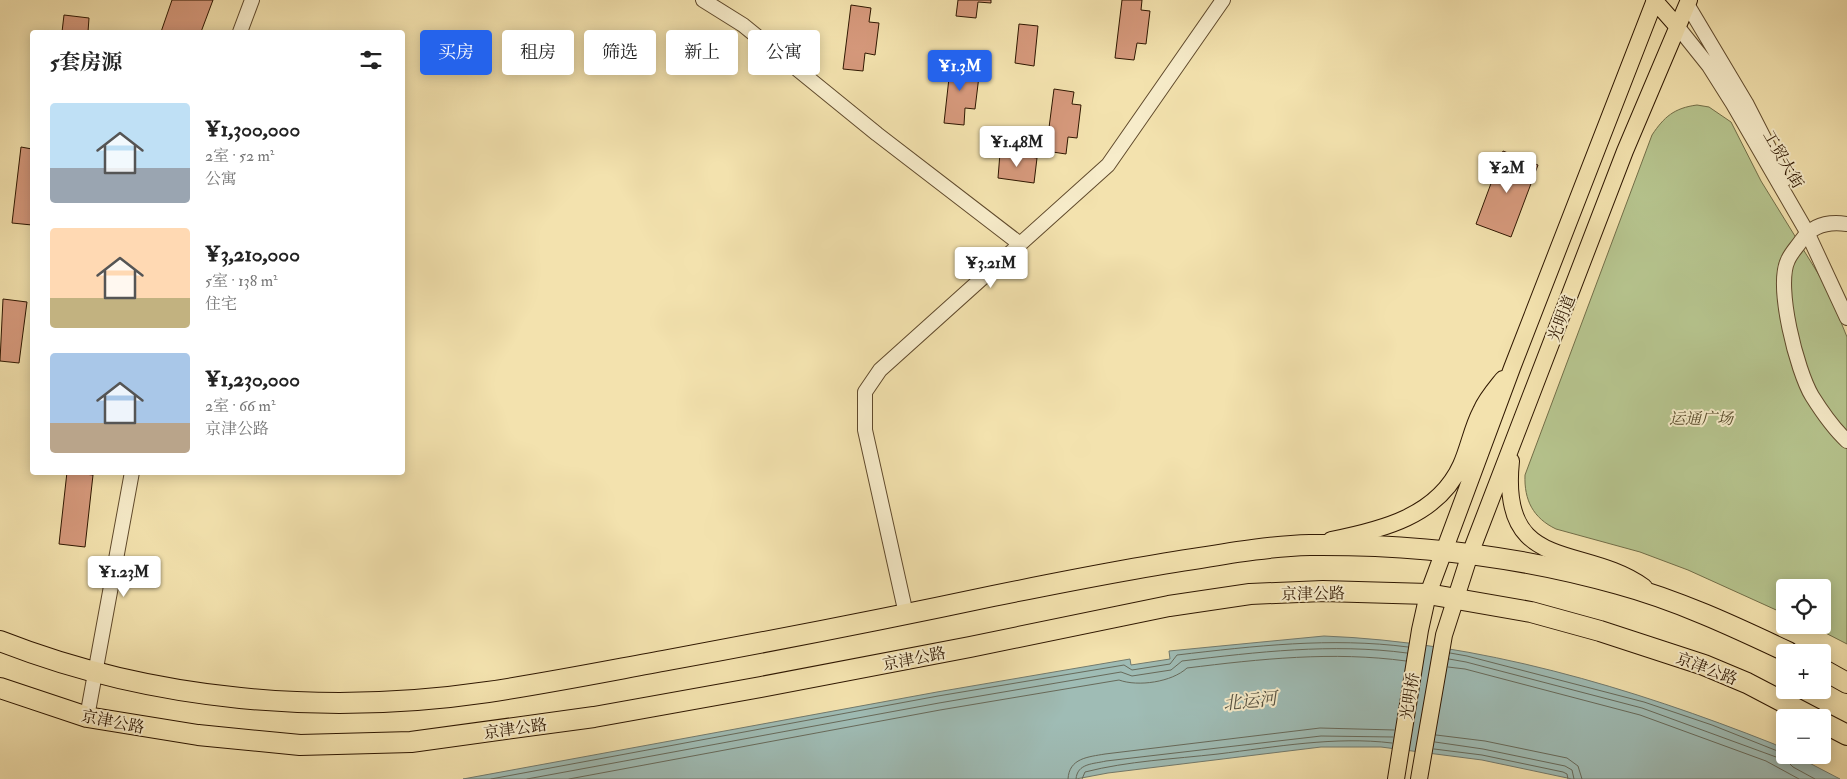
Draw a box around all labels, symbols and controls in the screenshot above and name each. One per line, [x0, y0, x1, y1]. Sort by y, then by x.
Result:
chip: 买房 [420, 30, 492, 75]
chip: 租房 [502, 30, 574, 75]
chip: 筛选 [584, 30, 656, 75]
chip: 新上 [666, 30, 738, 75]
chip: 公寓 [748, 30, 820, 75]
icon: filters [357, 46, 385, 74]
text: 5套房源 [50, 49, 122, 76]
pin: ¥1.3M [925, 49, 995, 92]
text: ¥1.3M [939, 56, 981, 76]
text: ¥1,300,000 [205, 116, 300, 143]
icon: home [90, 123, 150, 183]
pin: ¥1.48M [976, 126, 1058, 168]
street label: 工贸大街 [1758, 127, 1808, 192]
text: ¥1.48M [991, 132, 1043, 152]
text: 2室 · 52 m² [205, 146, 274, 166]
pin: ¥2M [1483, 152, 1531, 194]
text: ¥2M [1489, 158, 1525, 178]
text: 公寓 [205, 169, 237, 189]
text: ¥3,210,000 [205, 241, 300, 268]
pin: ¥3.21M [950, 246, 1032, 289]
icon: home [90, 248, 150, 308]
text: ¥3.21M [966, 253, 1016, 273]
text: 5室 · 138 m² [205, 271, 278, 291]
street label: 光明道 [1544, 292, 1580, 344]
text: 住宅 [205, 294, 237, 314]
text: ¥1,230,000 [205, 366, 300, 393]
icon: home [90, 373, 150, 433]
text: 2室 · 66 m² [205, 396, 275, 416]
park label: 运通广场 [1669, 409, 1735, 429]
text: 京津公路 [205, 419, 269, 439]
pin: ¥1.23M [83, 556, 165, 598]
text: ¥1.23M [99, 562, 149, 582]
map controls [1776, 579, 1831, 764]
button: locate [1776, 579, 1831, 634]
street label: 京津公路 [1281, 583, 1345, 605]
street label: 京津公路 [881, 643, 948, 675]
button: + [1776, 644, 1831, 699]
street label: 京津公路 [1673, 648, 1740, 690]
street label: 光明桥 [1396, 671, 1424, 721]
water label: 北运河 [1222, 687, 1281, 716]
street label: 京津公路 [79, 706, 146, 738]
button: − [1776, 709, 1831, 764]
street label: 京津公路 [482, 715, 548, 743]

